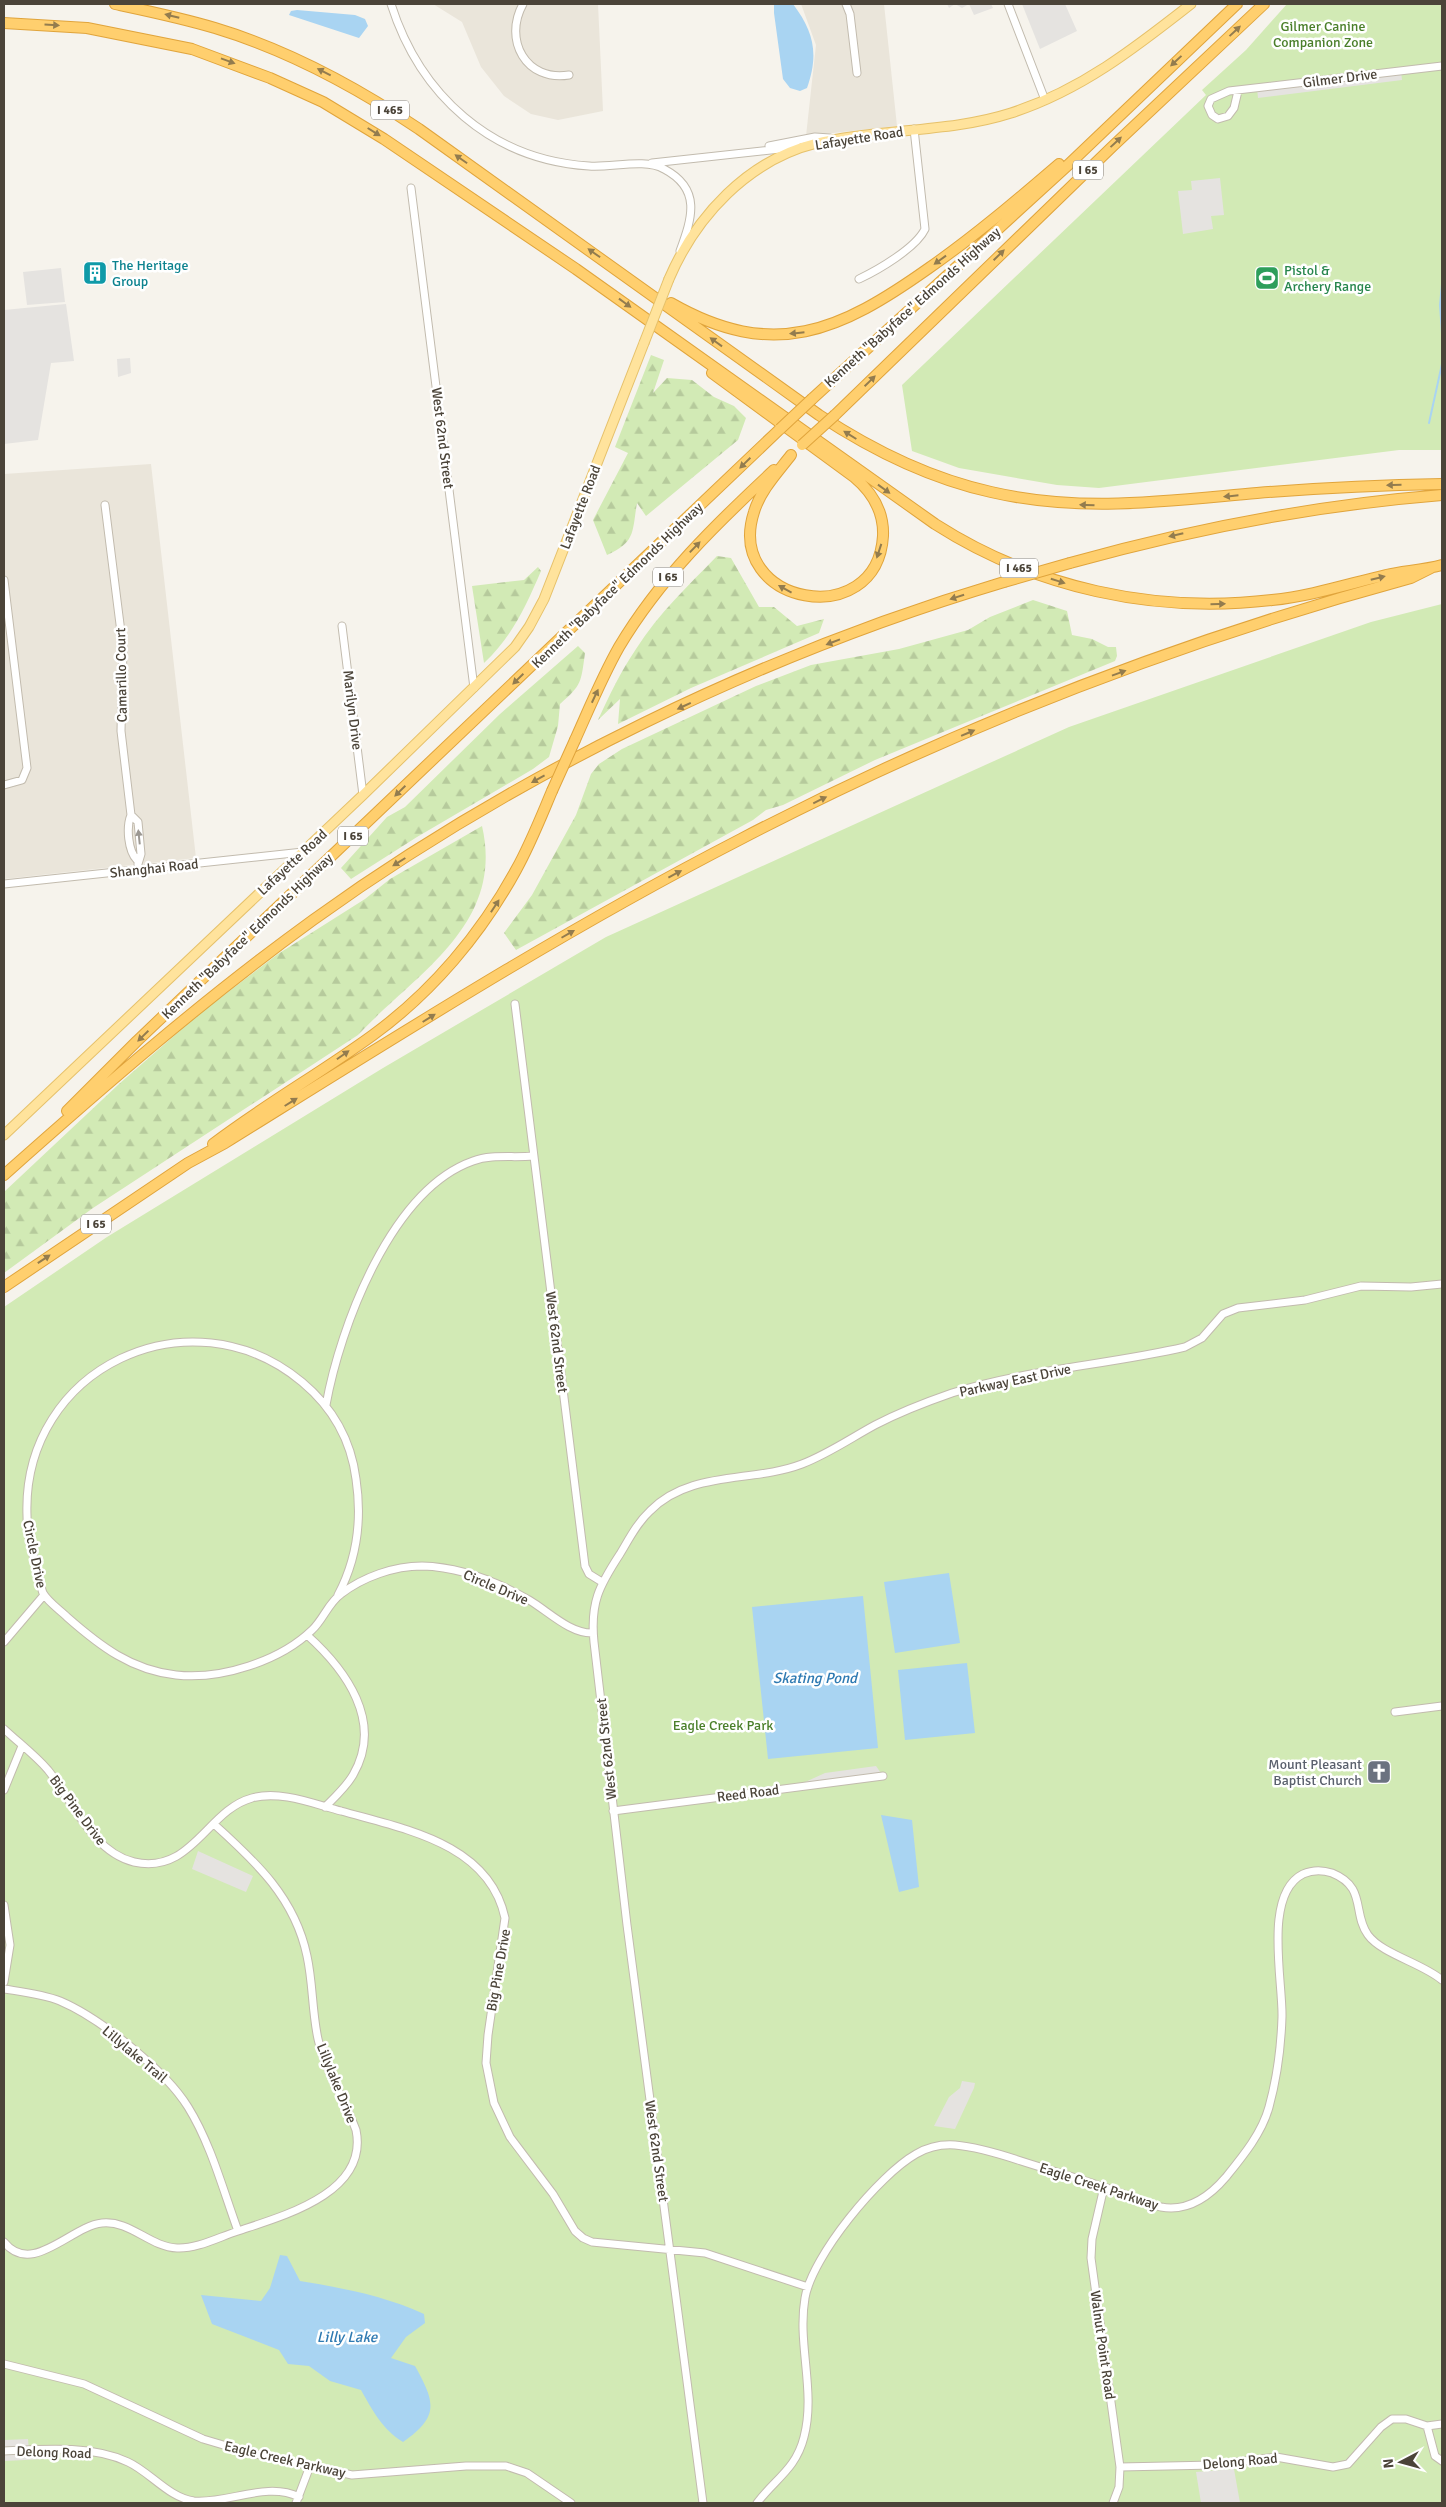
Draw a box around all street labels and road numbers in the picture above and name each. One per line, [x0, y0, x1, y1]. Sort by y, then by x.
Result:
street label: Gilmer Drive [1302, 66, 1378, 91]
road number: I 465 [371, 100, 409, 120]
street label: Lafayette Road [814, 123, 904, 154]
road number: I 65 [1073, 160, 1103, 180]
street label: Kenneth "Babyface" Edmonds Highway [821, 223, 1004, 391]
street label: West 62nd Street [428, 386, 457, 490]
street label: Lafayette Road [557, 463, 604, 552]
street label: Kenneth "Babyface" Edmonds Highway [528, 499, 707, 672]
road number: I 465 [1000, 558, 1038, 578]
road number: I 65 [653, 568, 683, 586]
street label: Camarillo Court [112, 627, 131, 723]
street label: Marilyn Drive [339, 669, 366, 751]
street label: Lafayette Road [254, 826, 331, 899]
road number: I 65 [338, 826, 368, 846]
street label: Kenneth "Babyface" Edmonds Highway [158, 850, 337, 1023]
street label: Shanghai Road [109, 855, 199, 882]
road number: I 65 [81, 1214, 111, 1234]
street label: West 62nd Street [542, 1290, 571, 1394]
street label: Parkway East Drive [958, 1360, 1073, 1401]
street label: Circle Drive [19, 1519, 50, 1590]
street label: Circle Drive [461, 1566, 531, 1609]
street label: West 62nd Street [593, 1697, 620, 1801]
street label: Big Pine Drive [46, 1772, 110, 1849]
street label: Reed Road [716, 1781, 780, 1806]
street label: Big Pine Drive [483, 1927, 514, 2013]
street label: Lillylake Trail [99, 2022, 171, 2086]
street label: Lillylake Drive [313, 2041, 360, 2126]
street label: West 62nd Street [641, 2099, 672, 2203]
street label: Eagle Creek Parkway [1037, 2159, 1161, 2214]
street label: Walnut Point Road [1086, 2289, 1119, 2401]
street label: Eagle Creek Parkway [222, 2437, 348, 2482]
street label: Delong Road [16, 2443, 92, 2462]
street label: Delong Road [1202, 2450, 1278, 2473]

